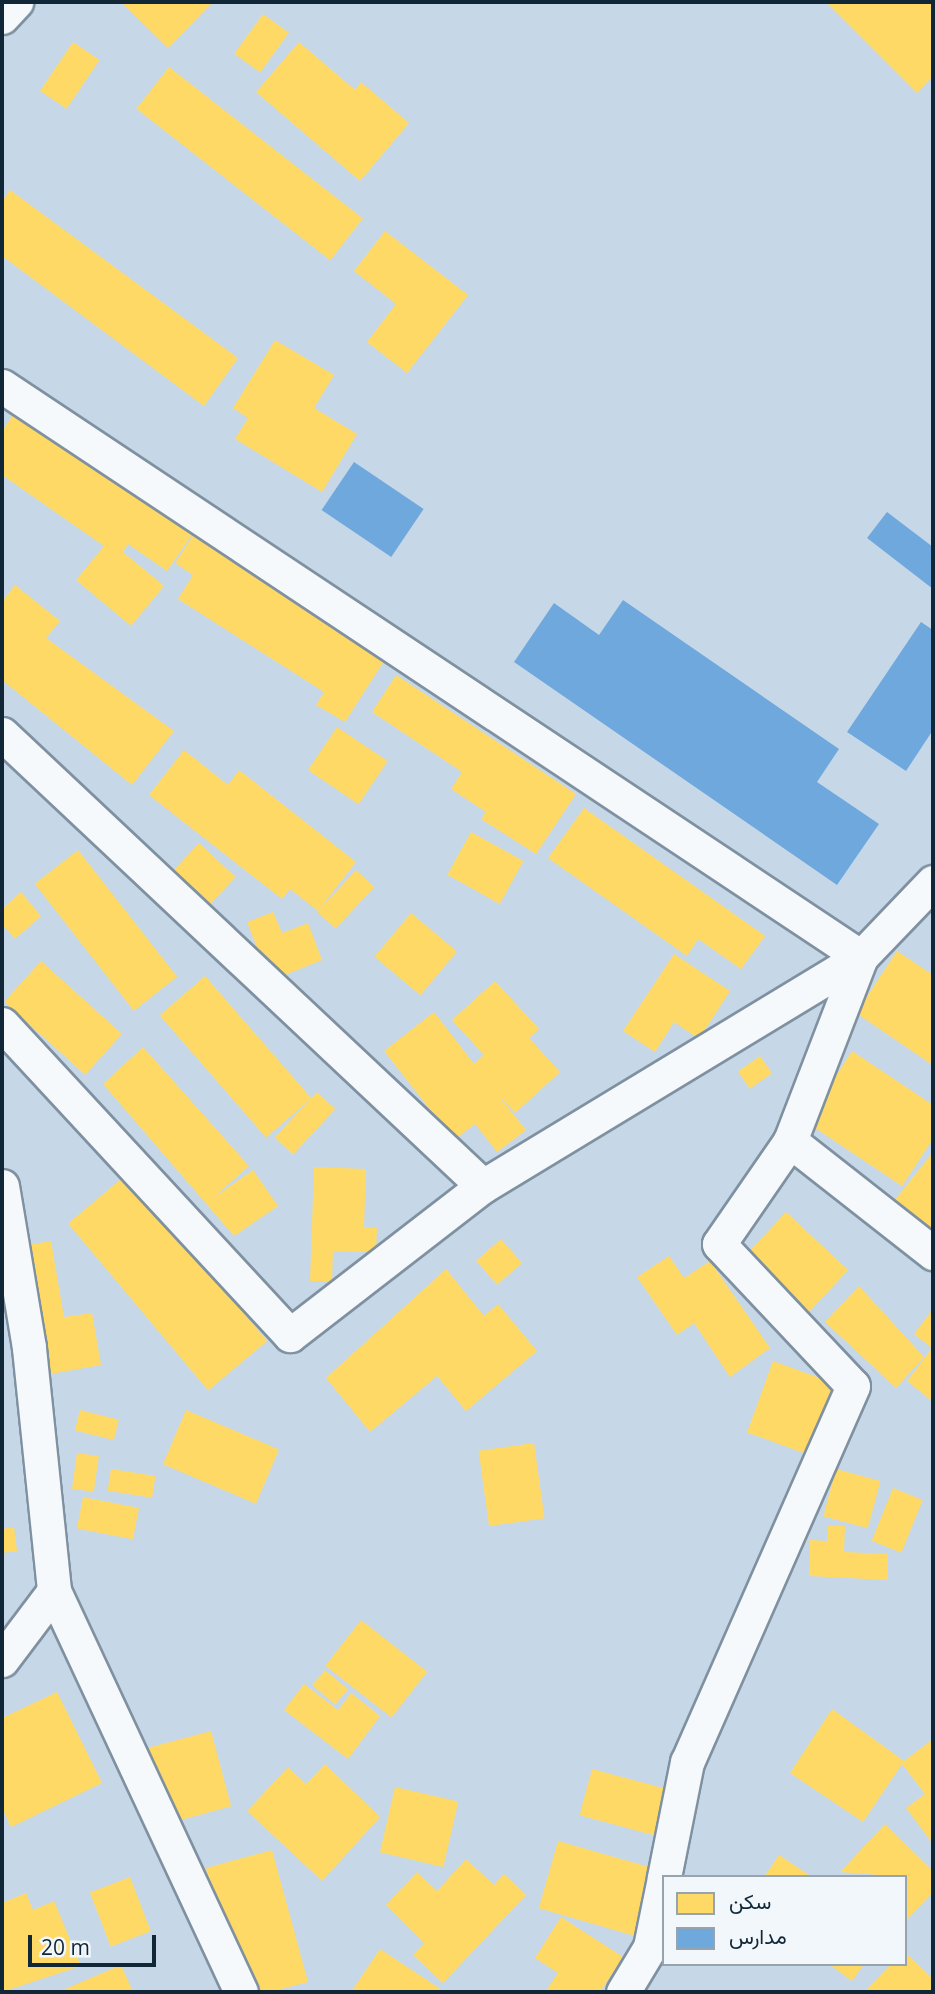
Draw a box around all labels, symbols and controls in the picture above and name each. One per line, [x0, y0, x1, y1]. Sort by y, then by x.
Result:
legend [662, 1875, 907, 1966]
text: سكن [729, 1887, 771, 1915]
scale bar [32, 1920, 159, 1964]
text: مدارس [729, 1922, 787, 1950]
text: 20 m [41, 1933, 90, 1961]

